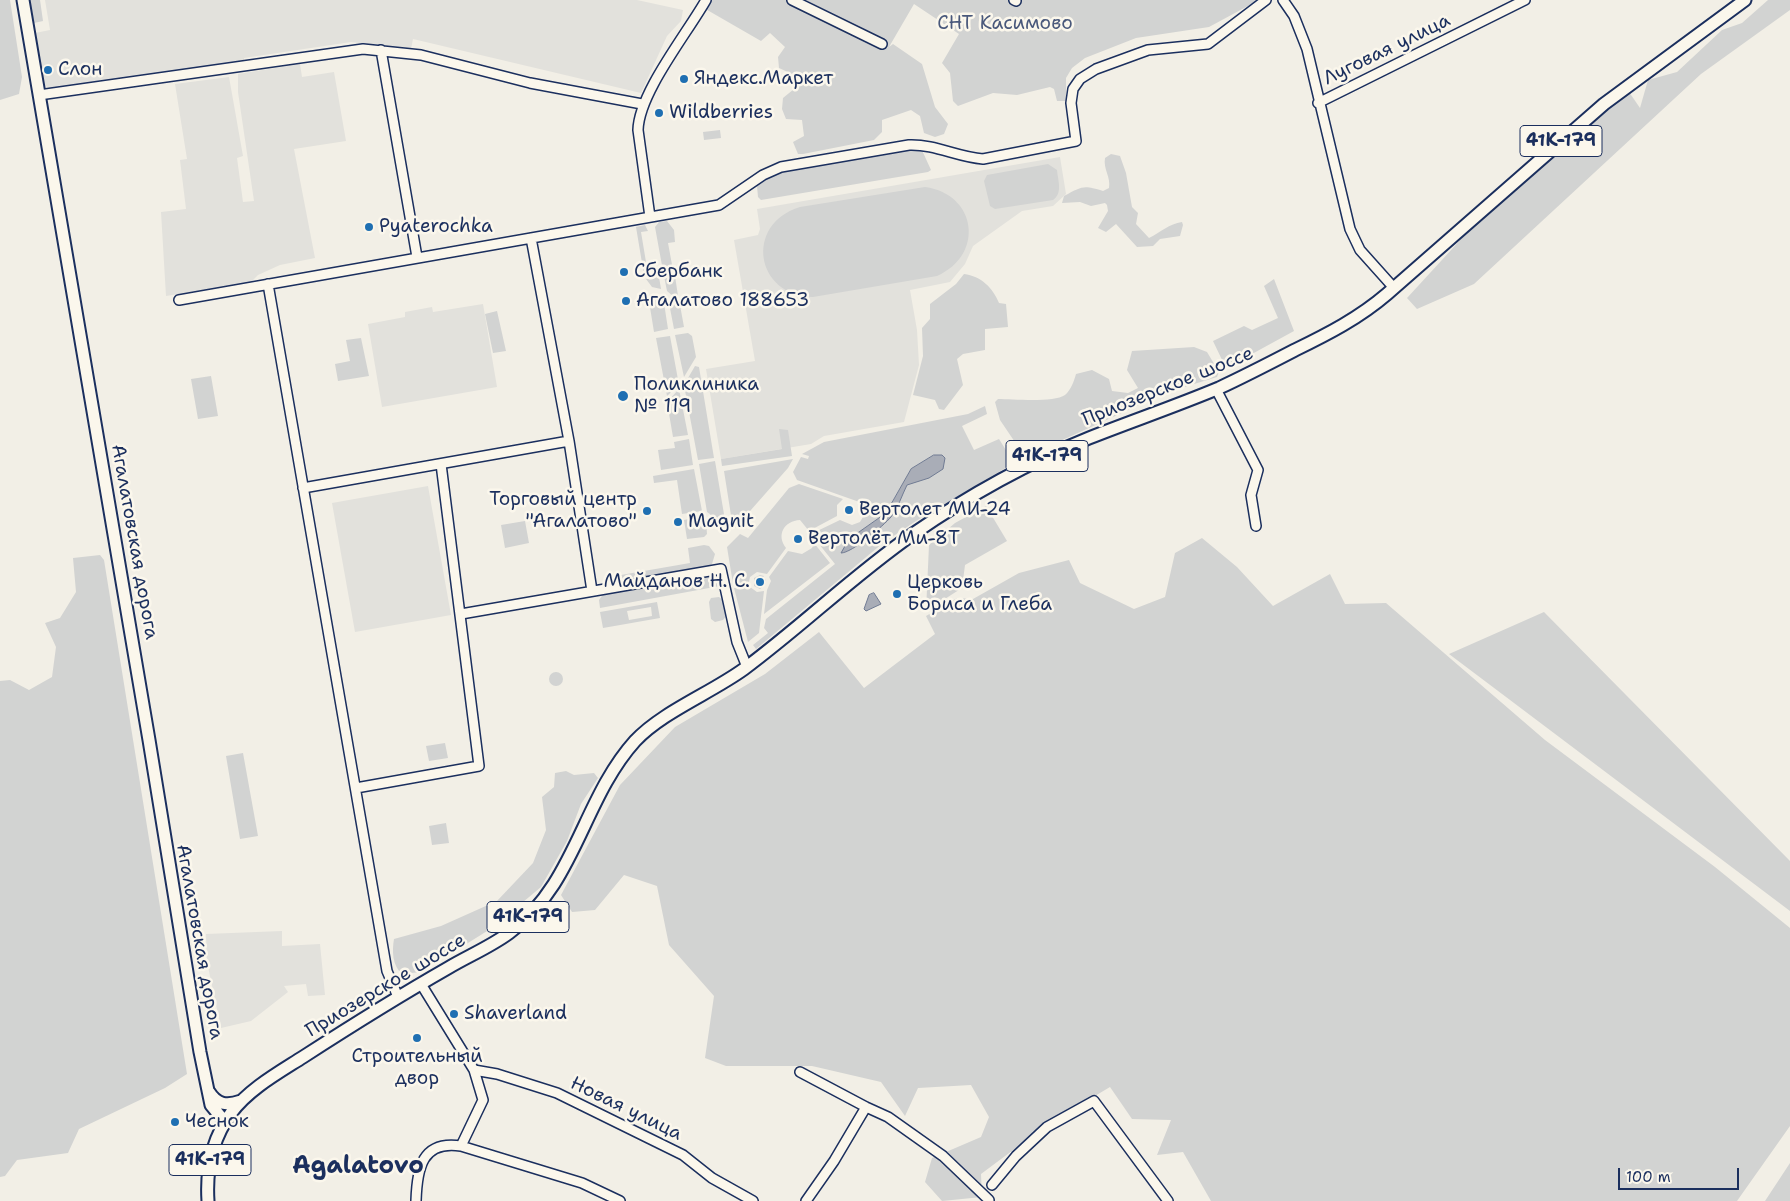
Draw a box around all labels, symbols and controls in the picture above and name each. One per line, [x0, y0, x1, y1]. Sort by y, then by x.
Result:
street label: Луговая улица [1320, 9, 1454, 91]
park label: СНТ Касимово [937, 13, 1073, 35]
place label: Слон [58, 59, 103, 81]
marker: Слон [42, 64, 54, 76]
place label: Яндекс.Маркет [694, 68, 833, 90]
marker: Яндекс.Маркет [678, 73, 690, 85]
place label: Wildberries [669, 102, 773, 124]
marker: Wildberries [653, 107, 665, 119]
road number: 41К-179 [1520, 125, 1602, 156]
place label: Pyaterochka [379, 216, 493, 238]
marker: Pyaterochka [363, 221, 375, 233]
place label: Сбербанк [634, 261, 723, 283]
marker: Сбербанк [618, 266, 630, 278]
place label: Агалатово 188653 [636, 290, 809, 312]
marker: Агалатово 188653 [620, 295, 632, 307]
street label: Приозерское шоссе [1079, 342, 1257, 432]
place label: Поликлиника № 119 [634, 374, 759, 418]
marker: Поликлиника № 119 [616, 389, 630, 403]
road number: 41К-179 [1006, 441, 1088, 472]
street label: Агалатовская дорога [106, 443, 162, 641]
place label: Торговый центр "Агалатово" [489, 489, 637, 533]
place label: Вертолет МИ-24 [859, 499, 1011, 521]
marker: Вертолет МИ-24 [843, 504, 855, 516]
marker: Торговый центр "Агалатово" [641, 505, 653, 517]
place label: Magnit [688, 511, 754, 533]
marker: Magnit [672, 516, 684, 528]
place label: Вертолёт Ми-8Т [808, 528, 960, 550]
marker: Вертолёт Ми-8Т [792, 533, 804, 545]
place label: Майданов Н. С. [604, 571, 750, 593]
place label: Церковь Бориса и Глеба [907, 572, 1052, 616]
marker: Майданов Н. С. [754, 576, 766, 588]
marker: Церковь Бориса и Глеба [891, 588, 903, 600]
street label: Агалатовская дорога [171, 843, 227, 1041]
road number: 41К-179 [487, 902, 569, 932]
street label: Приозерское шоссе [302, 929, 470, 1043]
place label: Shaverland [464, 1003, 567, 1025]
marker: Shaverland [448, 1008, 460, 1020]
marker: Строительный двор [411, 1032, 423, 1044]
place label: Строительный двор [351, 1046, 483, 1090]
street label: Новая улица [566, 1072, 686, 1146]
place label: Чеснок [185, 1111, 249, 1133]
marker: Чеснок [169, 1116, 181, 1128]
road number: 41К-179 [169, 1144, 251, 1176]
district label: Agalatovo [292, 1153, 424, 1181]
scale bar [1620, 1158, 1741, 1190]
text: 100 m [1626, 1167, 1671, 1187]

